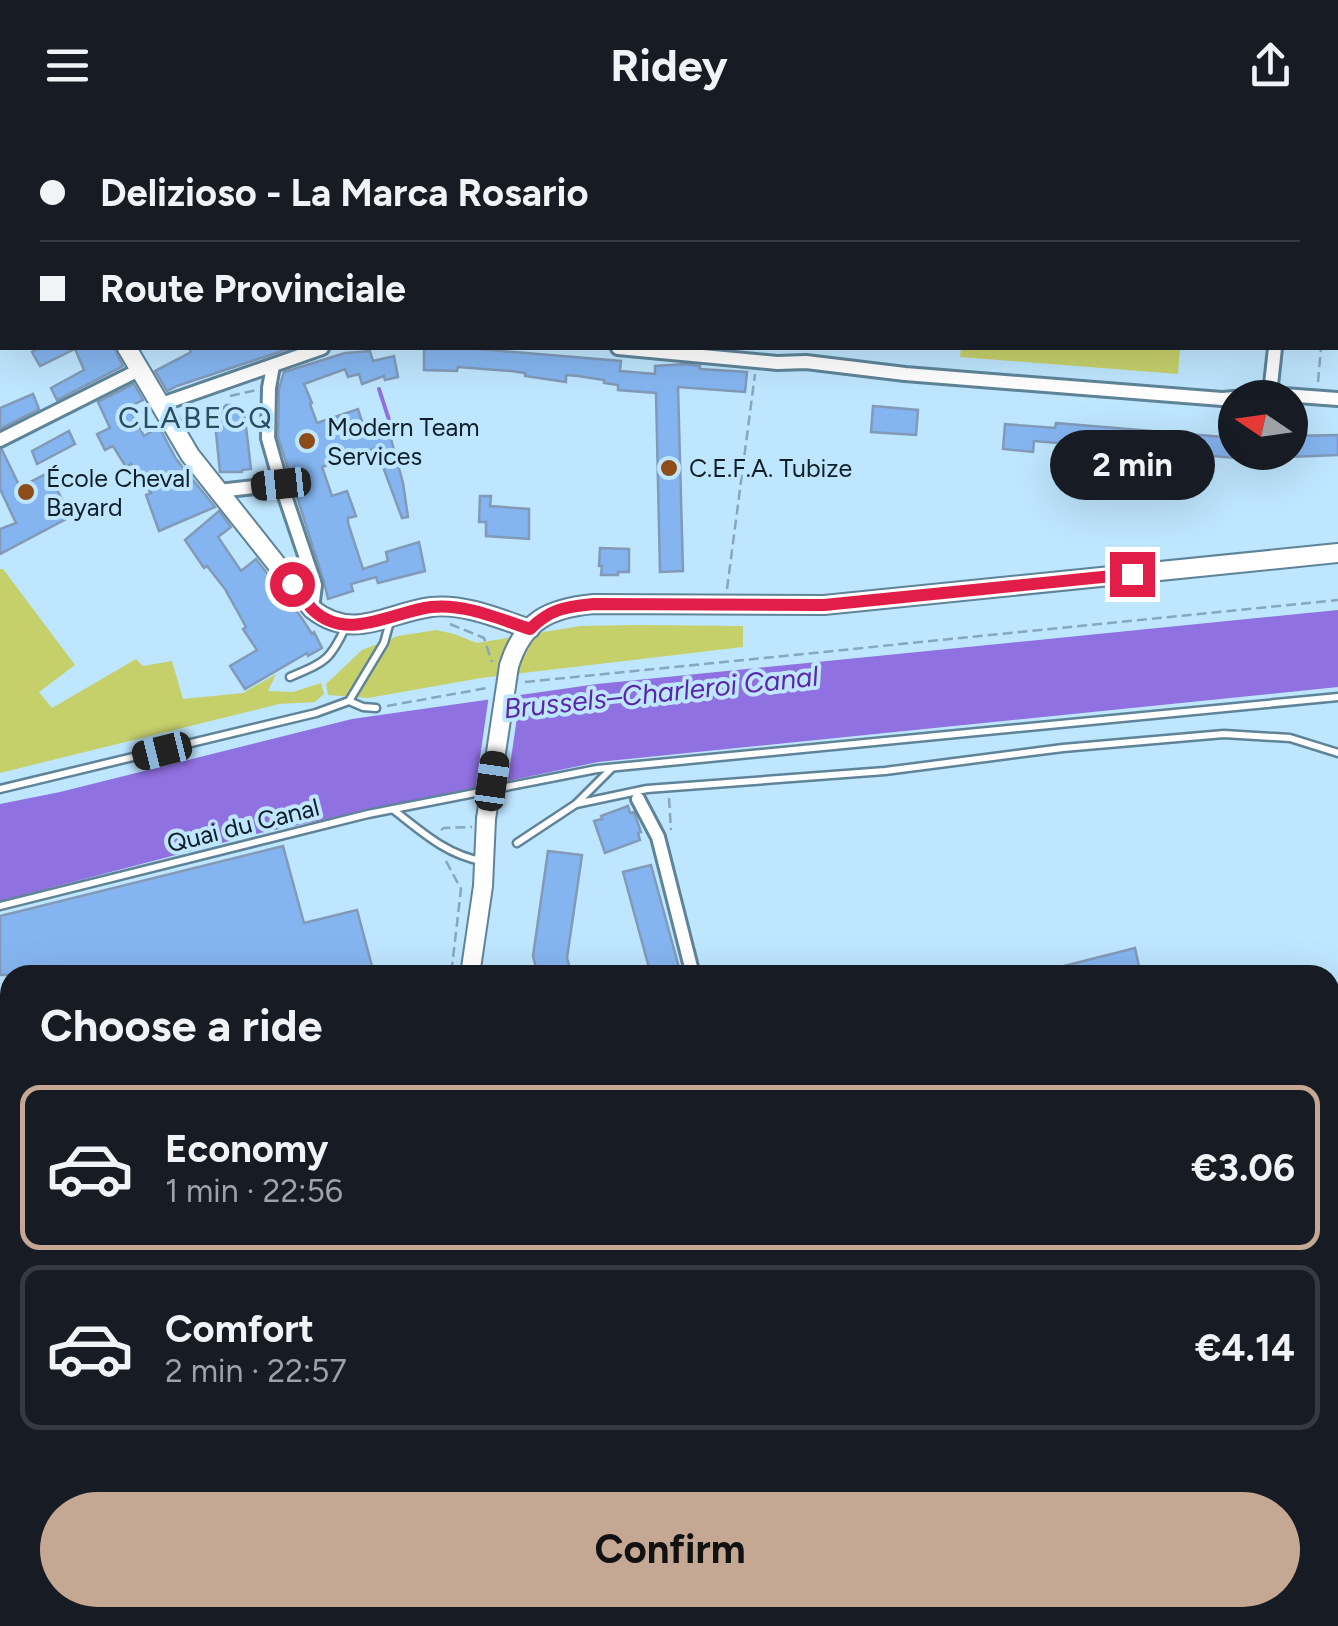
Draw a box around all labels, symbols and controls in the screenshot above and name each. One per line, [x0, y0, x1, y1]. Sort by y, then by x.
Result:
icon: menu [40, 38, 95, 93]
text: Ridey [610, 38, 728, 92]
icon: share [1243, 38, 1298, 93]
text: Delizioso - La Marca Rosario [100, 170, 588, 216]
text: Route Provinciale [100, 266, 406, 312]
north arrow [1218, 380, 1308, 470]
map controls [1218, 380, 1308, 470]
district label: CLABECQ [118, 399, 274, 436]
place label: Modern Team Services [327, 412, 479, 471]
callout: 2 min [1050, 429, 1214, 499]
marker: Modern Team Services [296, 430, 318, 452]
text: 2 min [1092, 446, 1173, 484]
place label: C.E.F.A. Tubize [689, 453, 852, 483]
marker: C.E.F.A. Tubize [658, 457, 680, 479]
place label: École Cheval Bayard [46, 463, 190, 522]
car [250, 466, 312, 502]
marker: École Cheval Bayard [15, 481, 37, 503]
route end [1110, 552, 1155, 597]
route start [270, 562, 315, 607]
water label: Brussels–Charleroi Canal [502, 658, 821, 725]
car [129, 729, 195, 773]
car [473, 749, 511, 813]
street label: Quai du Canal [164, 792, 322, 858]
text: Choose a ride [40, 998, 322, 1052]
icon: car [45, 1123, 135, 1213]
text: Economy [165, 1126, 328, 1172]
text: €3.06 [1191, 1145, 1295, 1191]
text: 1 min · 22:56 [165, 1172, 343, 1210]
icon: car [45, 1303, 135, 1393]
text: Comfort [165, 1306, 314, 1352]
text: €4.14 [1195, 1325, 1295, 1371]
text: 2 min · 22:57 [165, 1352, 347, 1390]
button: Confirm [40, 1492, 1300, 1607]

